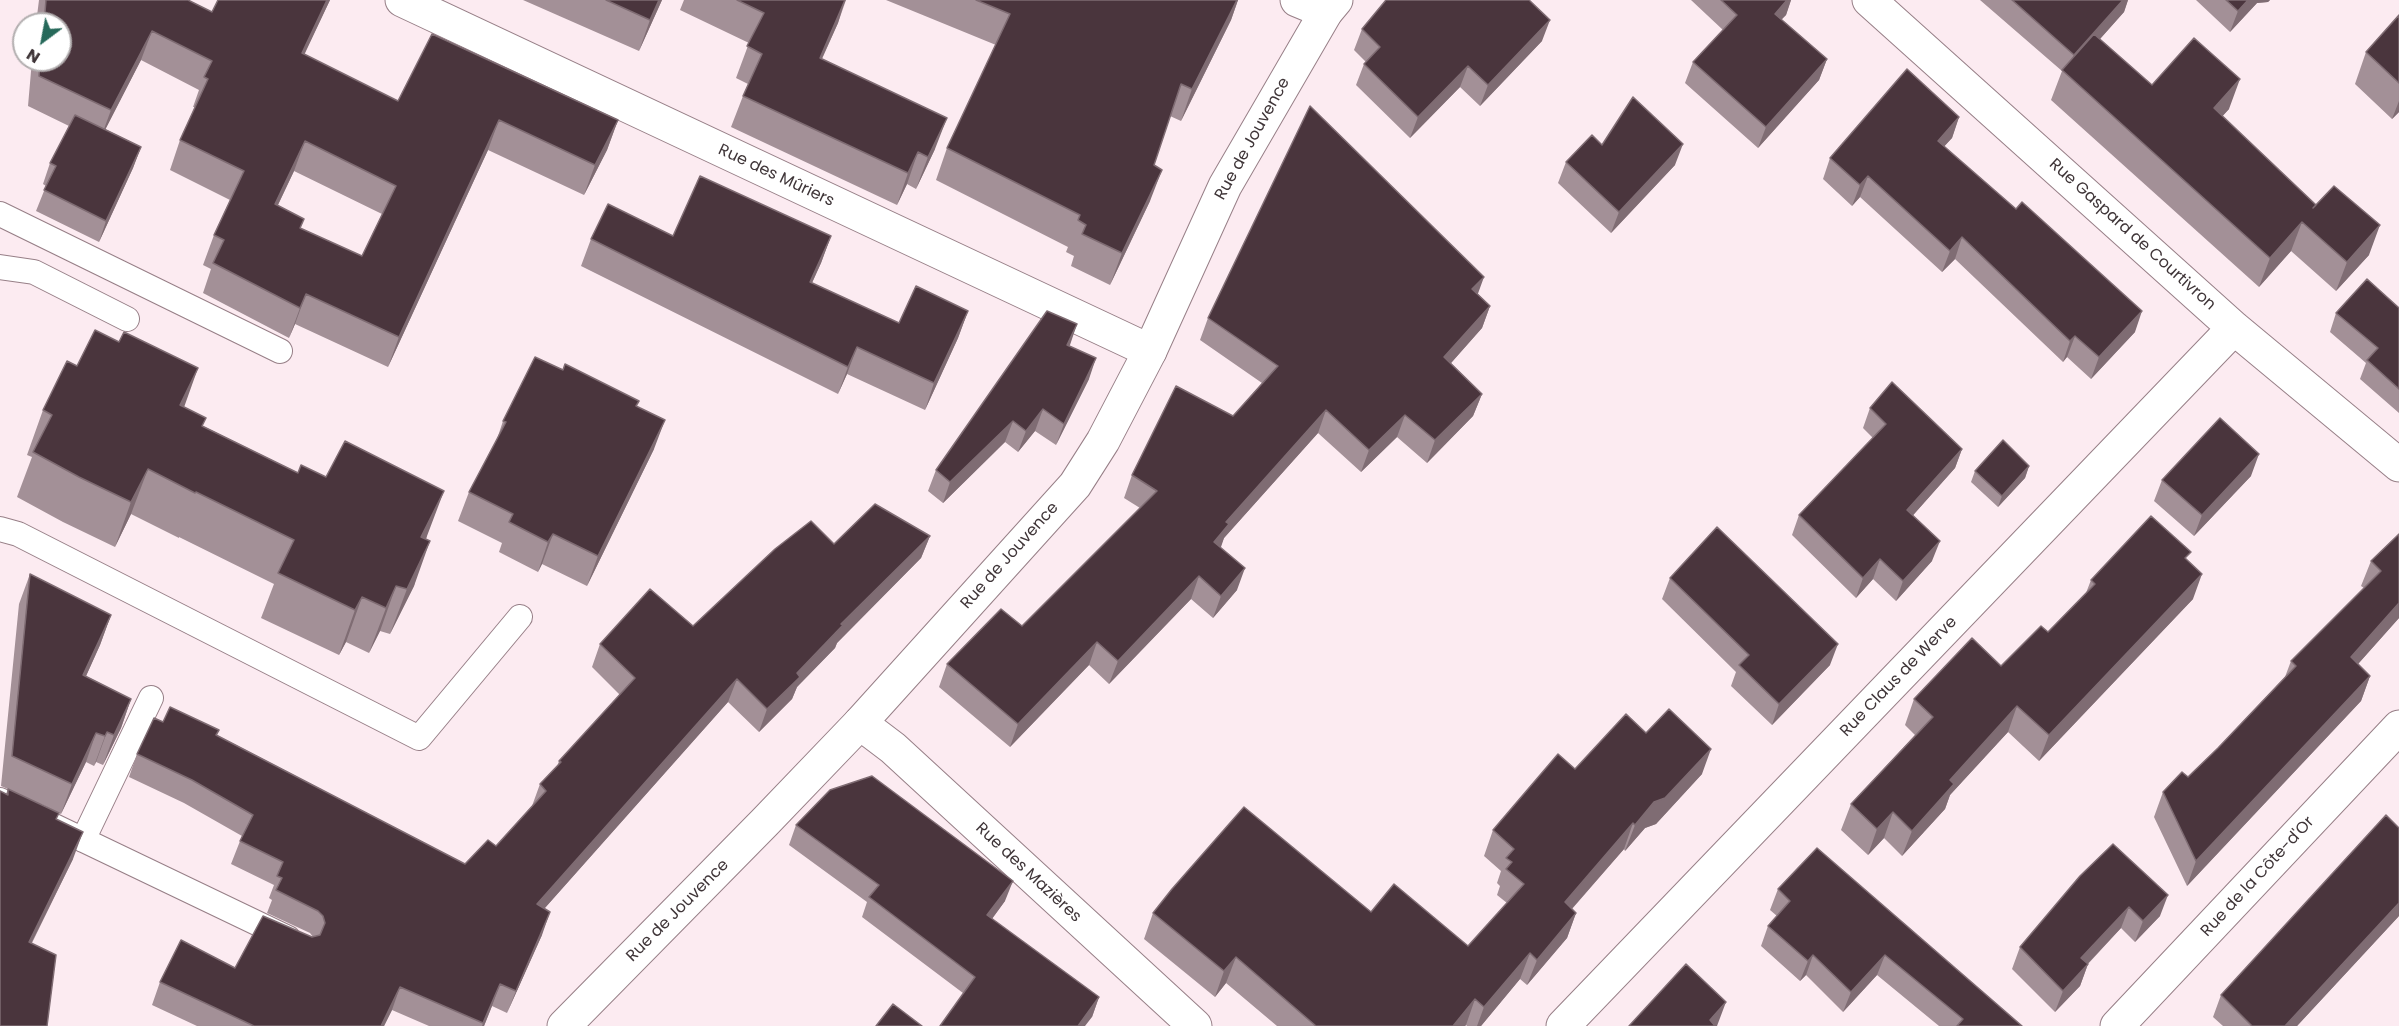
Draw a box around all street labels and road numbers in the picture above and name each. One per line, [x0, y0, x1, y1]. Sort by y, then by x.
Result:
street label: Rue de Jouvence [1211, 74, 1295, 204]
street label: Rue des Mûriers [715, 141, 837, 211]
street label: Rue Gaspard de Courtivron [2045, 155, 2219, 315]
street label: Rue de Jouvence [957, 499, 1063, 613]
street label: Rue Claus de Werve [1837, 613, 1961, 741]
street label: Rue de la Côte-d'Or [2197, 813, 2319, 941]
street label: Rue des Mazières [971, 819, 1085, 927]
street label: Rue de Jouvence [623, 856, 733, 966]

